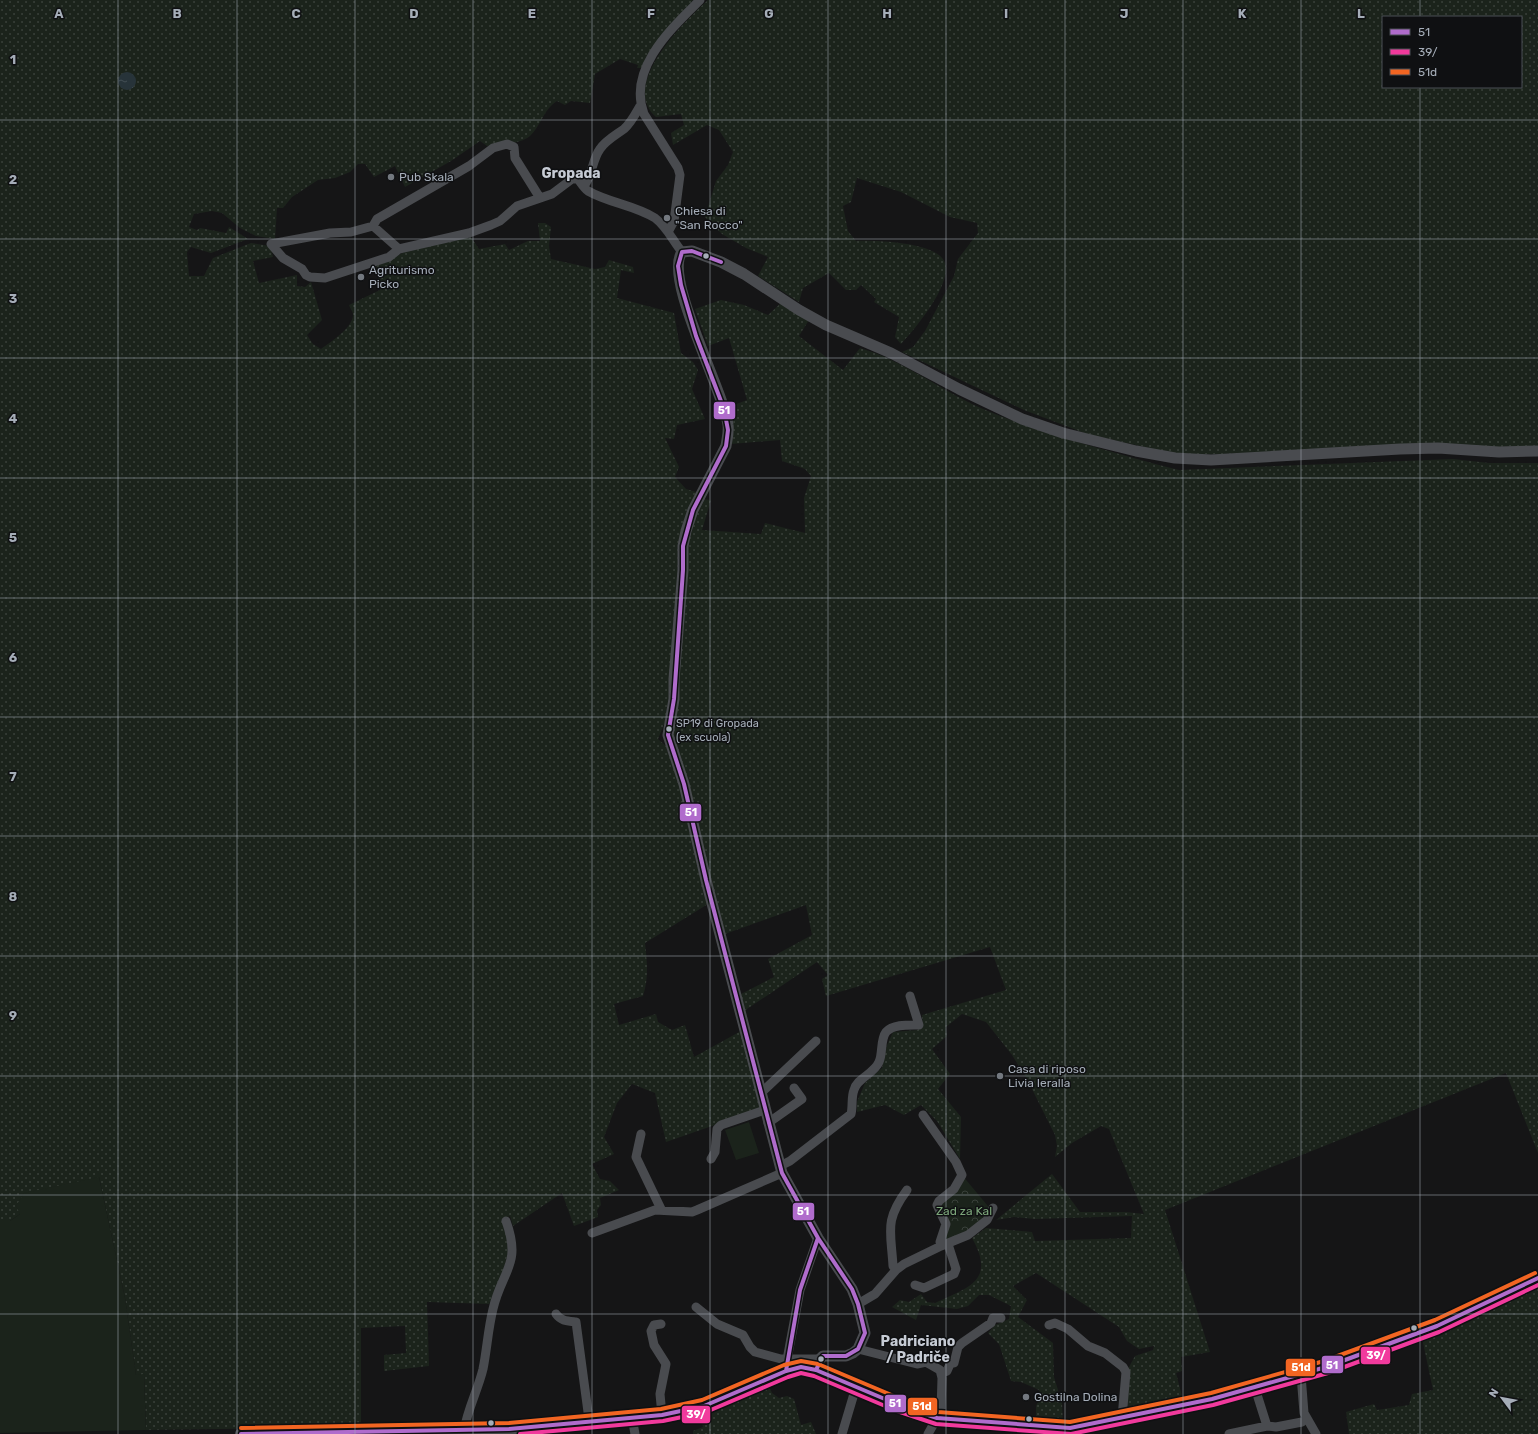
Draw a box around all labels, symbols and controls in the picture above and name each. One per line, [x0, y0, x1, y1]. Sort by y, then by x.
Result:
text: A [54, 6, 64, 21]
text: B [172, 6, 182, 21]
text: C [291, 6, 301, 21]
text: D [409, 6, 419, 21]
text: E [528, 6, 536, 21]
text: F [647, 6, 655, 21]
text: G [764, 6, 774, 21]
text: H [882, 6, 892, 21]
text: I [1004, 6, 1008, 21]
text: J [1120, 6, 1128, 21]
text: K [1238, 6, 1247, 21]
text: L [1357, 6, 1365, 21]
legend [1382, 16, 1522, 88]
text: 51 [1418, 25, 1430, 39]
text: 39/ [1418, 45, 1438, 59]
text: 1 [10, 52, 16, 67]
text: 51d [1418, 65, 1437, 79]
district label: Gropada [541, 165, 601, 182]
place label: Pub Skala [399, 170, 454, 184]
text: 2 [9, 172, 17, 187]
marker: Pub Skala [386, 172, 396, 182]
place label: Chiesa di "San Rocco" [675, 204, 743, 232]
marker: Chiesa di "San Rocco" [662, 213, 672, 223]
unlabelled marker [701, 251, 711, 261]
place label: Agriturismo Picko [369, 263, 435, 291]
marker: Agriturismo Picko [356, 272, 366, 282]
text: 3 [9, 291, 18, 306]
line badge: 51 [713, 401, 736, 420]
text: 51 [718, 404, 730, 417]
text: 4 [9, 411, 18, 426]
text: 5 [9, 530, 17, 545]
text: 6 [9, 650, 18, 665]
place label: SP19 di Gropada (ex scuola) [676, 717, 759, 744]
marker: SP19 di Gropada (ex scuola) [664, 724, 674, 734]
text: 7 [9, 769, 17, 784]
line badge: 51 [679, 803, 702, 822]
text: 51 [685, 806, 697, 819]
text: 8 [9, 889, 18, 904]
text: 9 [9, 1008, 17, 1023]
place label: Casa di riposo Livia Ieralla [1008, 1062, 1086, 1090]
marker: Casa di riposo Livia Ieralla [995, 1071, 1005, 1081]
line badge: 51 [792, 1202, 815, 1221]
park label: Zad za Kal [936, 1204, 992, 1218]
text: 51 [797, 1205, 809, 1218]
unlabelled marker [1409, 1323, 1419, 1333]
district label: Padriciano / Padriče [881, 1333, 955, 1366]
line badge: 39/ [1360, 1346, 1391, 1365]
text: 39/ [1366, 1349, 1386, 1362]
unlabelled marker [816, 1354, 826, 1364]
line badge: 51 [1321, 1355, 1344, 1374]
line badge: 51d [1285, 1358, 1316, 1377]
text: 51 [1326, 1359, 1338, 1372]
text: 51d [1291, 1361, 1311, 1374]
north arrow [1482, 1378, 1522, 1418]
text: N [1486, 1386, 1502, 1400]
place label: Gostilna Dolina [1034, 1390, 1117, 1404]
marker: Gostilna Dolina [1021, 1392, 1031, 1402]
line badge: 51 [884, 1394, 907, 1413]
text: 51 [889, 1397, 901, 1410]
line badge: 51d [907, 1397, 938, 1416]
text: 51d [912, 1400, 932, 1413]
line badge: 39/ [681, 1405, 711, 1424]
text: 39/ [686, 1408, 706, 1421]
unlabelled marker [1024, 1414, 1034, 1424]
unlabelled marker [486, 1418, 496, 1428]

